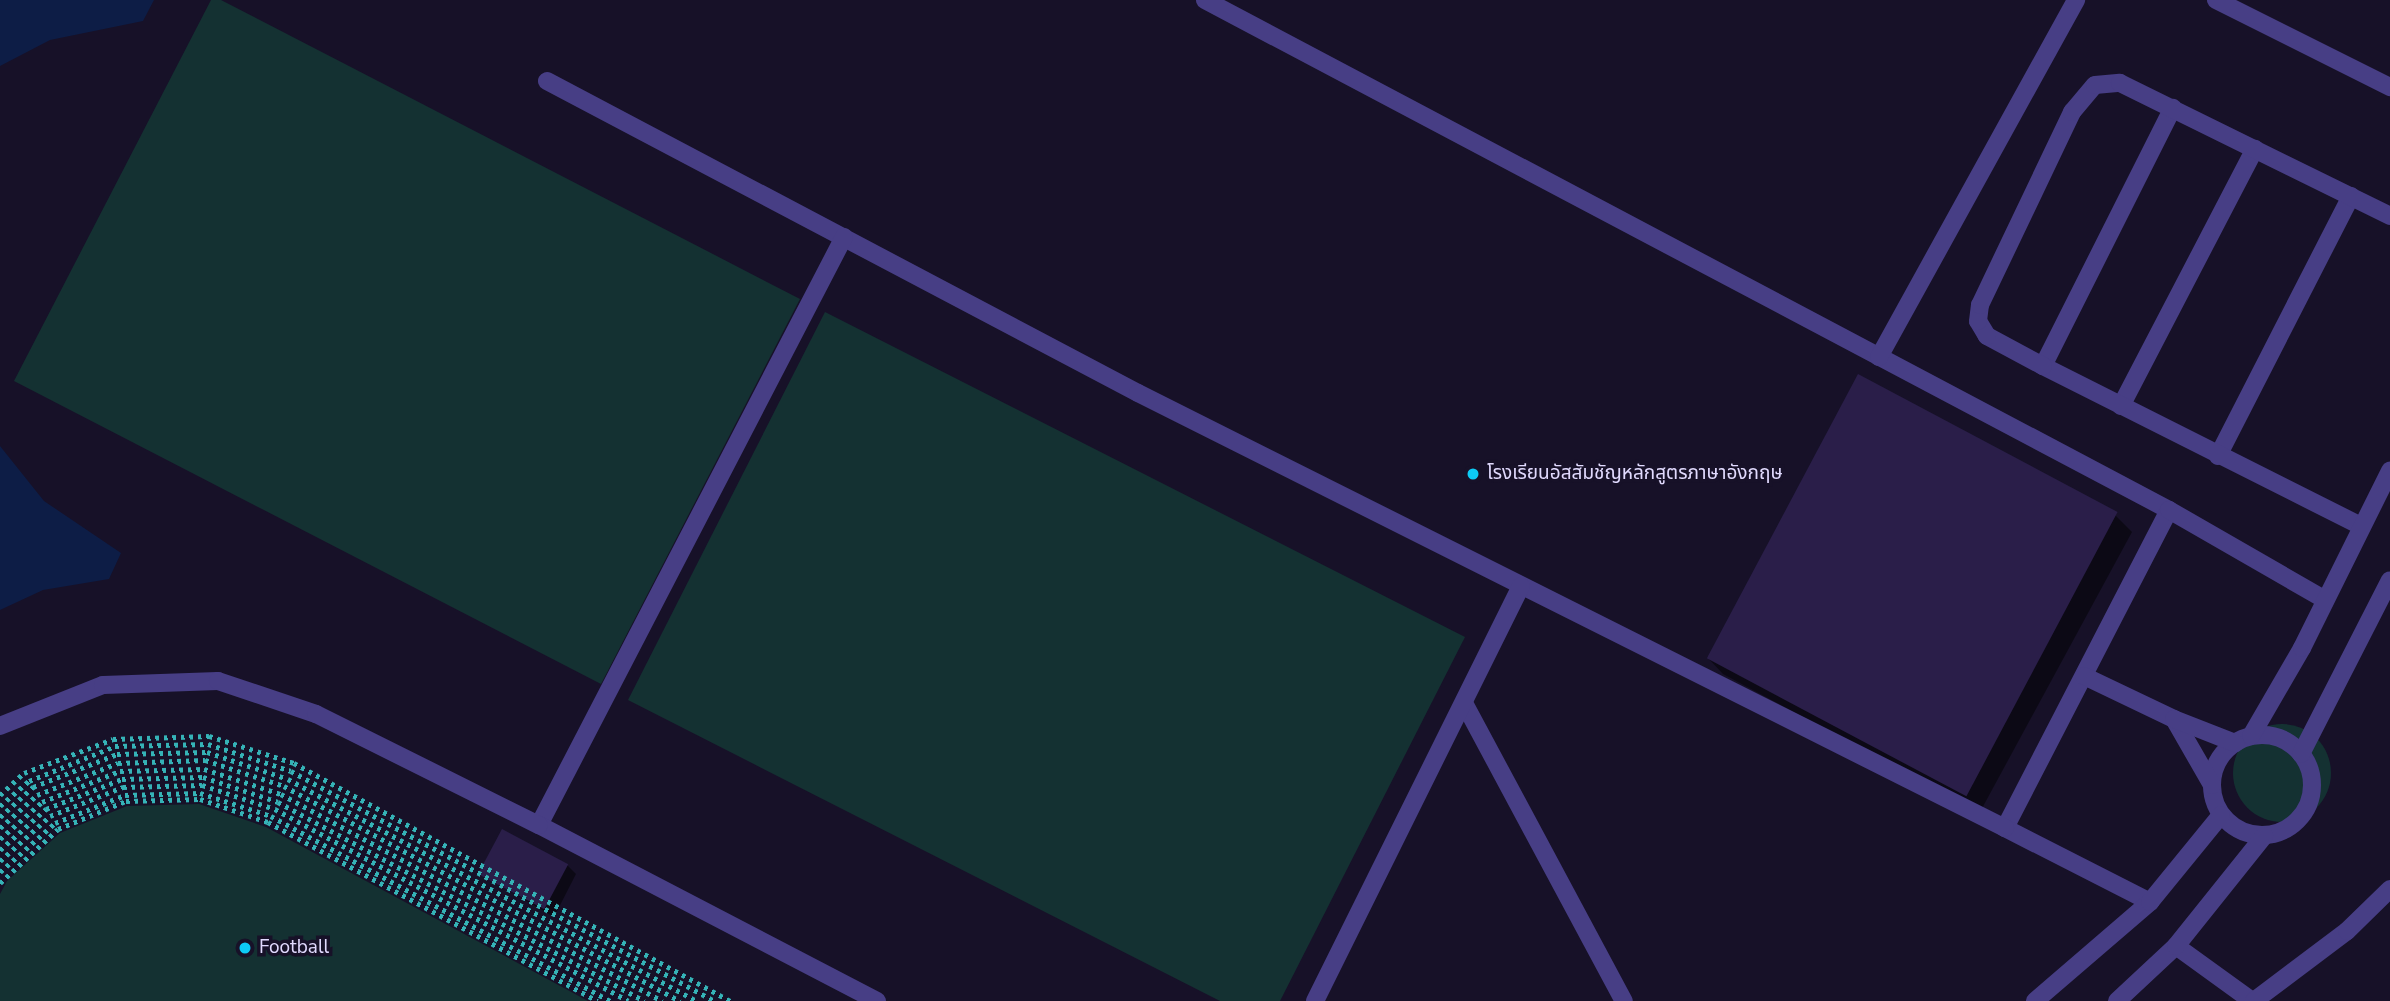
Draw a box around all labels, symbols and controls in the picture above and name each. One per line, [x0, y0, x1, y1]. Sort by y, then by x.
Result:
place label: โรงเรียนอัสสัมชัญหลักสูตรภาษาอังกฤษ [1487, 463, 1783, 485]
marker: โรงเรียนอัสสัมชัญหลักสูตรภาษาอังกฤษ [1465, 466, 1481, 482]
place label: Football [259, 937, 329, 959]
marker: Football [237, 940, 253, 956]

